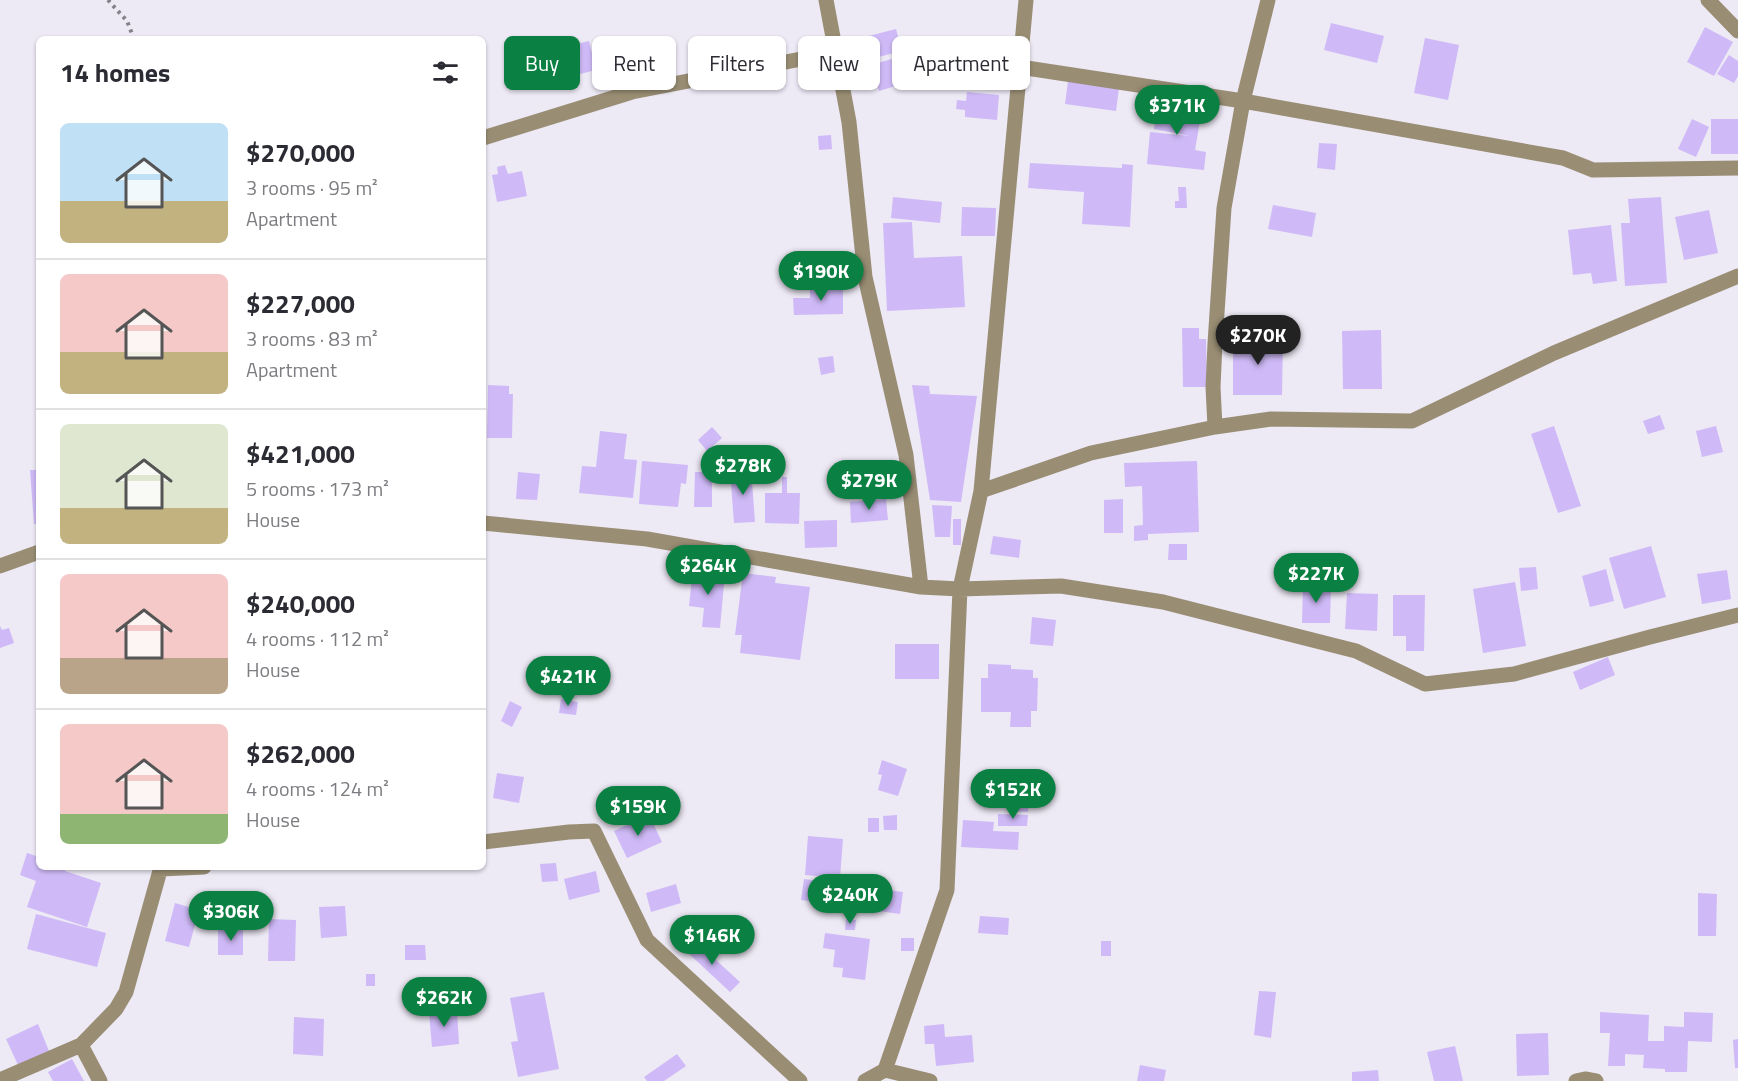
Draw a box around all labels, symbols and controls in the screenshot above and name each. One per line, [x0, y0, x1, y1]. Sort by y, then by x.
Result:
chip: Buy [504, 36, 580, 90]
chip: Rent [592, 36, 676, 90]
chip: Filters [688, 36, 786, 90]
chip: New [798, 36, 880, 90]
chip: Apartment [892, 36, 1030, 90]
text: 14 homes [60, 53, 170, 92]
icon: filters [429, 56, 462, 89]
pin: $371K [1135, 85, 1219, 136]
text: $371K [1149, 89, 1205, 120]
text: $270,000 [246, 133, 355, 172]
icon: home [108, 147, 180, 219]
text: 3 rooms · 95 m² [246, 172, 378, 203]
text: Apartment [246, 203, 337, 234]
pin: $190K [779, 251, 863, 302]
text: $190K [793, 255, 849, 286]
text: $227,000 [246, 284, 355, 323]
icon: home [108, 298, 180, 370]
pin: $270K [1216, 315, 1300, 366]
text: $270K [1230, 319, 1286, 350]
text: 3 rooms · 83 m² [246, 323, 378, 354]
text: Apartment [246, 354, 337, 385]
text: $421,000 [246, 434, 355, 473]
pin: $278K [701, 445, 785, 496]
icon: home [108, 448, 180, 520]
text: $278K [715, 449, 771, 480]
pin: $279K [827, 460, 911, 511]
text: $279K [841, 464, 897, 495]
text: 5 rooms · 173 m² [246, 473, 389, 504]
text: House [246, 504, 300, 535]
pin: $264K [666, 545, 750, 596]
text: $264K [680, 549, 736, 580]
pin: $227K [1274, 553, 1358, 604]
text: $227K [1288, 557, 1344, 588]
text: $240,000 [246, 584, 355, 623]
icon: home [108, 598, 180, 670]
text: 4 rooms · 112 m² [246, 623, 389, 654]
text: House [246, 654, 300, 685]
pin: $421K [526, 656, 610, 707]
text: $421K [540, 660, 596, 691]
text: $262,000 [246, 734, 355, 773]
icon: home [108, 748, 180, 820]
pin: $152K [971, 769, 1055, 820]
text: 4 rooms · 124 m² [246, 773, 389, 804]
text: $152K [985, 773, 1041, 804]
pin: $159K [596, 786, 680, 837]
text: $159K [610, 790, 666, 821]
text: House [246, 804, 300, 835]
pin: $240K [808, 874, 892, 925]
text: $240K [822, 878, 878, 909]
pin: $306K [189, 891, 273, 942]
text: $306K [203, 895, 259, 926]
pin: $146K [670, 915, 754, 966]
text: $146K [684, 919, 740, 950]
pin: $262K [402, 977, 486, 1028]
text: $262K [416, 981, 472, 1012]

